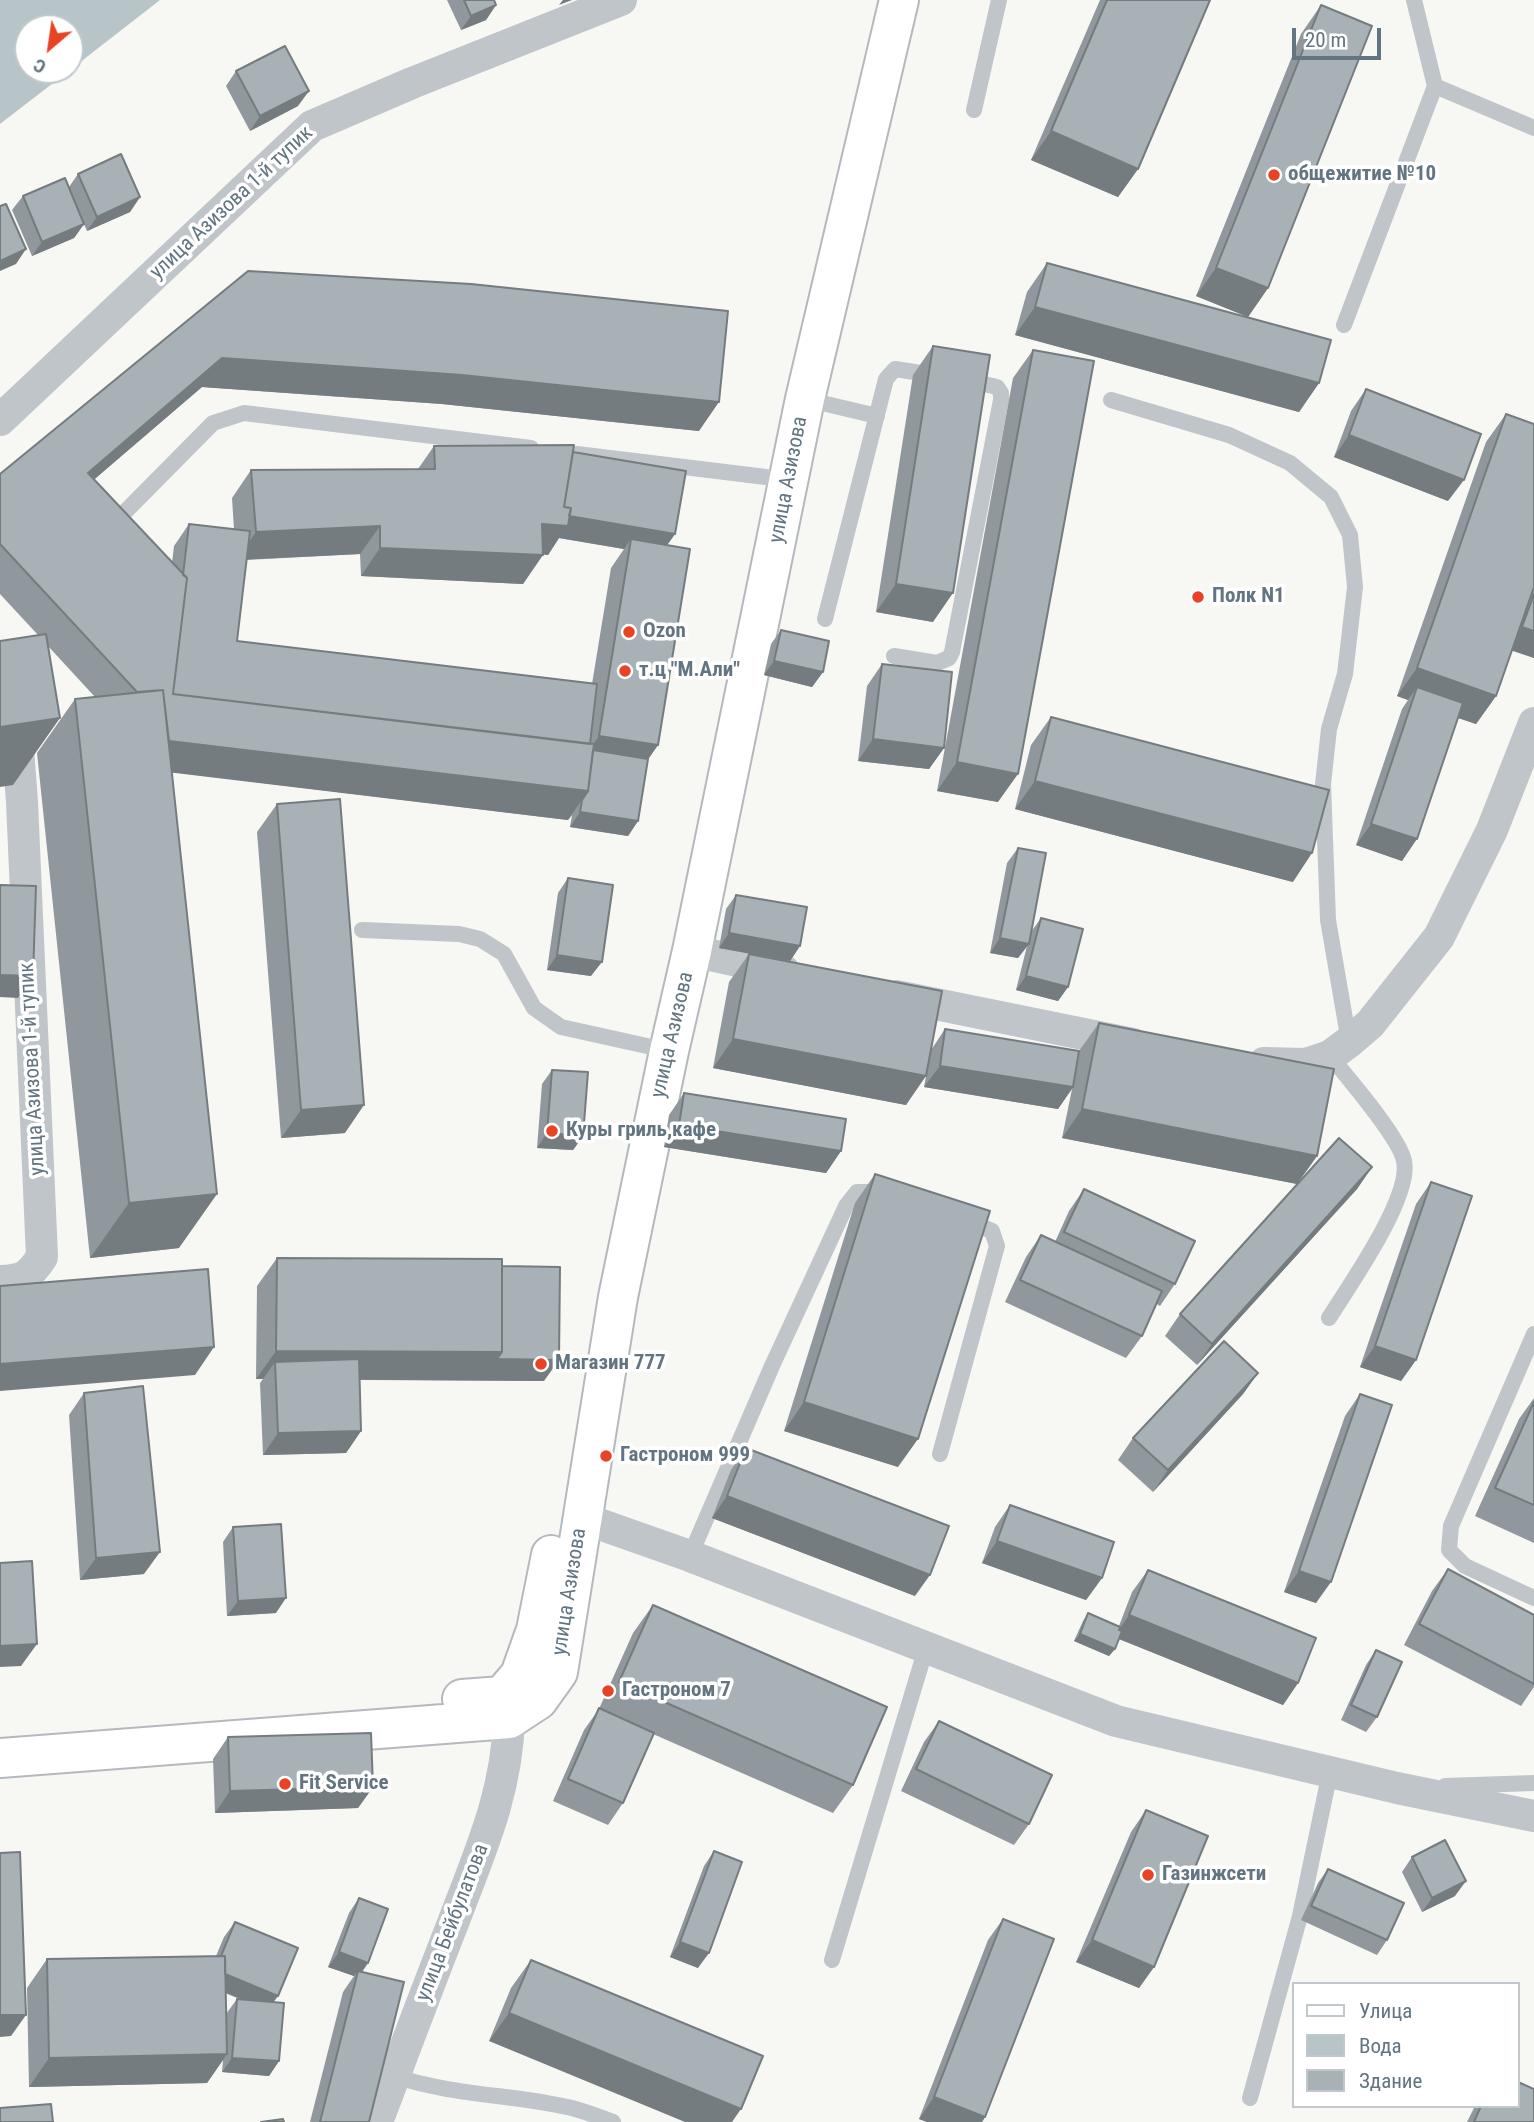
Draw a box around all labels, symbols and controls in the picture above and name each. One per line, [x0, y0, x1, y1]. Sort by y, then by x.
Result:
north arrow [14, 14, 84, 84]
scale bar [1296, 14, 1385, 58]
text: 20 m [1305, 28, 1346, 52]
text: С [29, 53, 50, 79]
street label: улица Азизова 1-й тупик [145, 121, 319, 285]
place label: общежитие №10 [1288, 162, 1436, 188]
marker: общежитие №10 [1266, 167, 1282, 183]
street label: улица Азизова [764, 415, 814, 545]
place label: Полк N1 [1212, 584, 1285, 610]
marker: Полк N1 [1190, 589, 1206, 605]
place label: Ozon [643, 619, 686, 645]
marker: Ozon [621, 624, 637, 640]
place label: т.ц "М.Али" [639, 658, 740, 684]
marker: т.ц "М.Али" [617, 663, 633, 679]
street label: улица Азизова 1-й тупик [15, 962, 51, 1176]
street label: улица Азизова [646, 970, 700, 1100]
place label: Куры гриль,кафе [566, 1118, 716, 1144]
marker: Куры гриль,кафе [544, 1123, 560, 1139]
place label: Магазин 777 [555, 1351, 666, 1377]
marker: Магазин 777 [533, 1356, 549, 1372]
place label: Гастроном 999 [620, 1443, 750, 1469]
marker: Гастроном 999 [598, 1448, 614, 1464]
street label: улица Азизова [548, 1527, 592, 1657]
place label: Гастроном 7 [622, 1678, 731, 1704]
marker: Гастроном 7 [600, 1683, 616, 1699]
place label: Fit Service [299, 1771, 389, 1797]
marker: Fit Service [277, 1776, 293, 1792]
street label: улица Бейбулатова [411, 1841, 495, 2005]
place label: Газинжсети [1162, 1862, 1266, 1888]
marker: Газинжсети [1140, 1867, 1156, 1883]
legend [1292, 1982, 1520, 2108]
text: Улица [1359, 1999, 1412, 2023]
text: Вода [1359, 2034, 1402, 2058]
text: Здание [1359, 2069, 1422, 2093]

